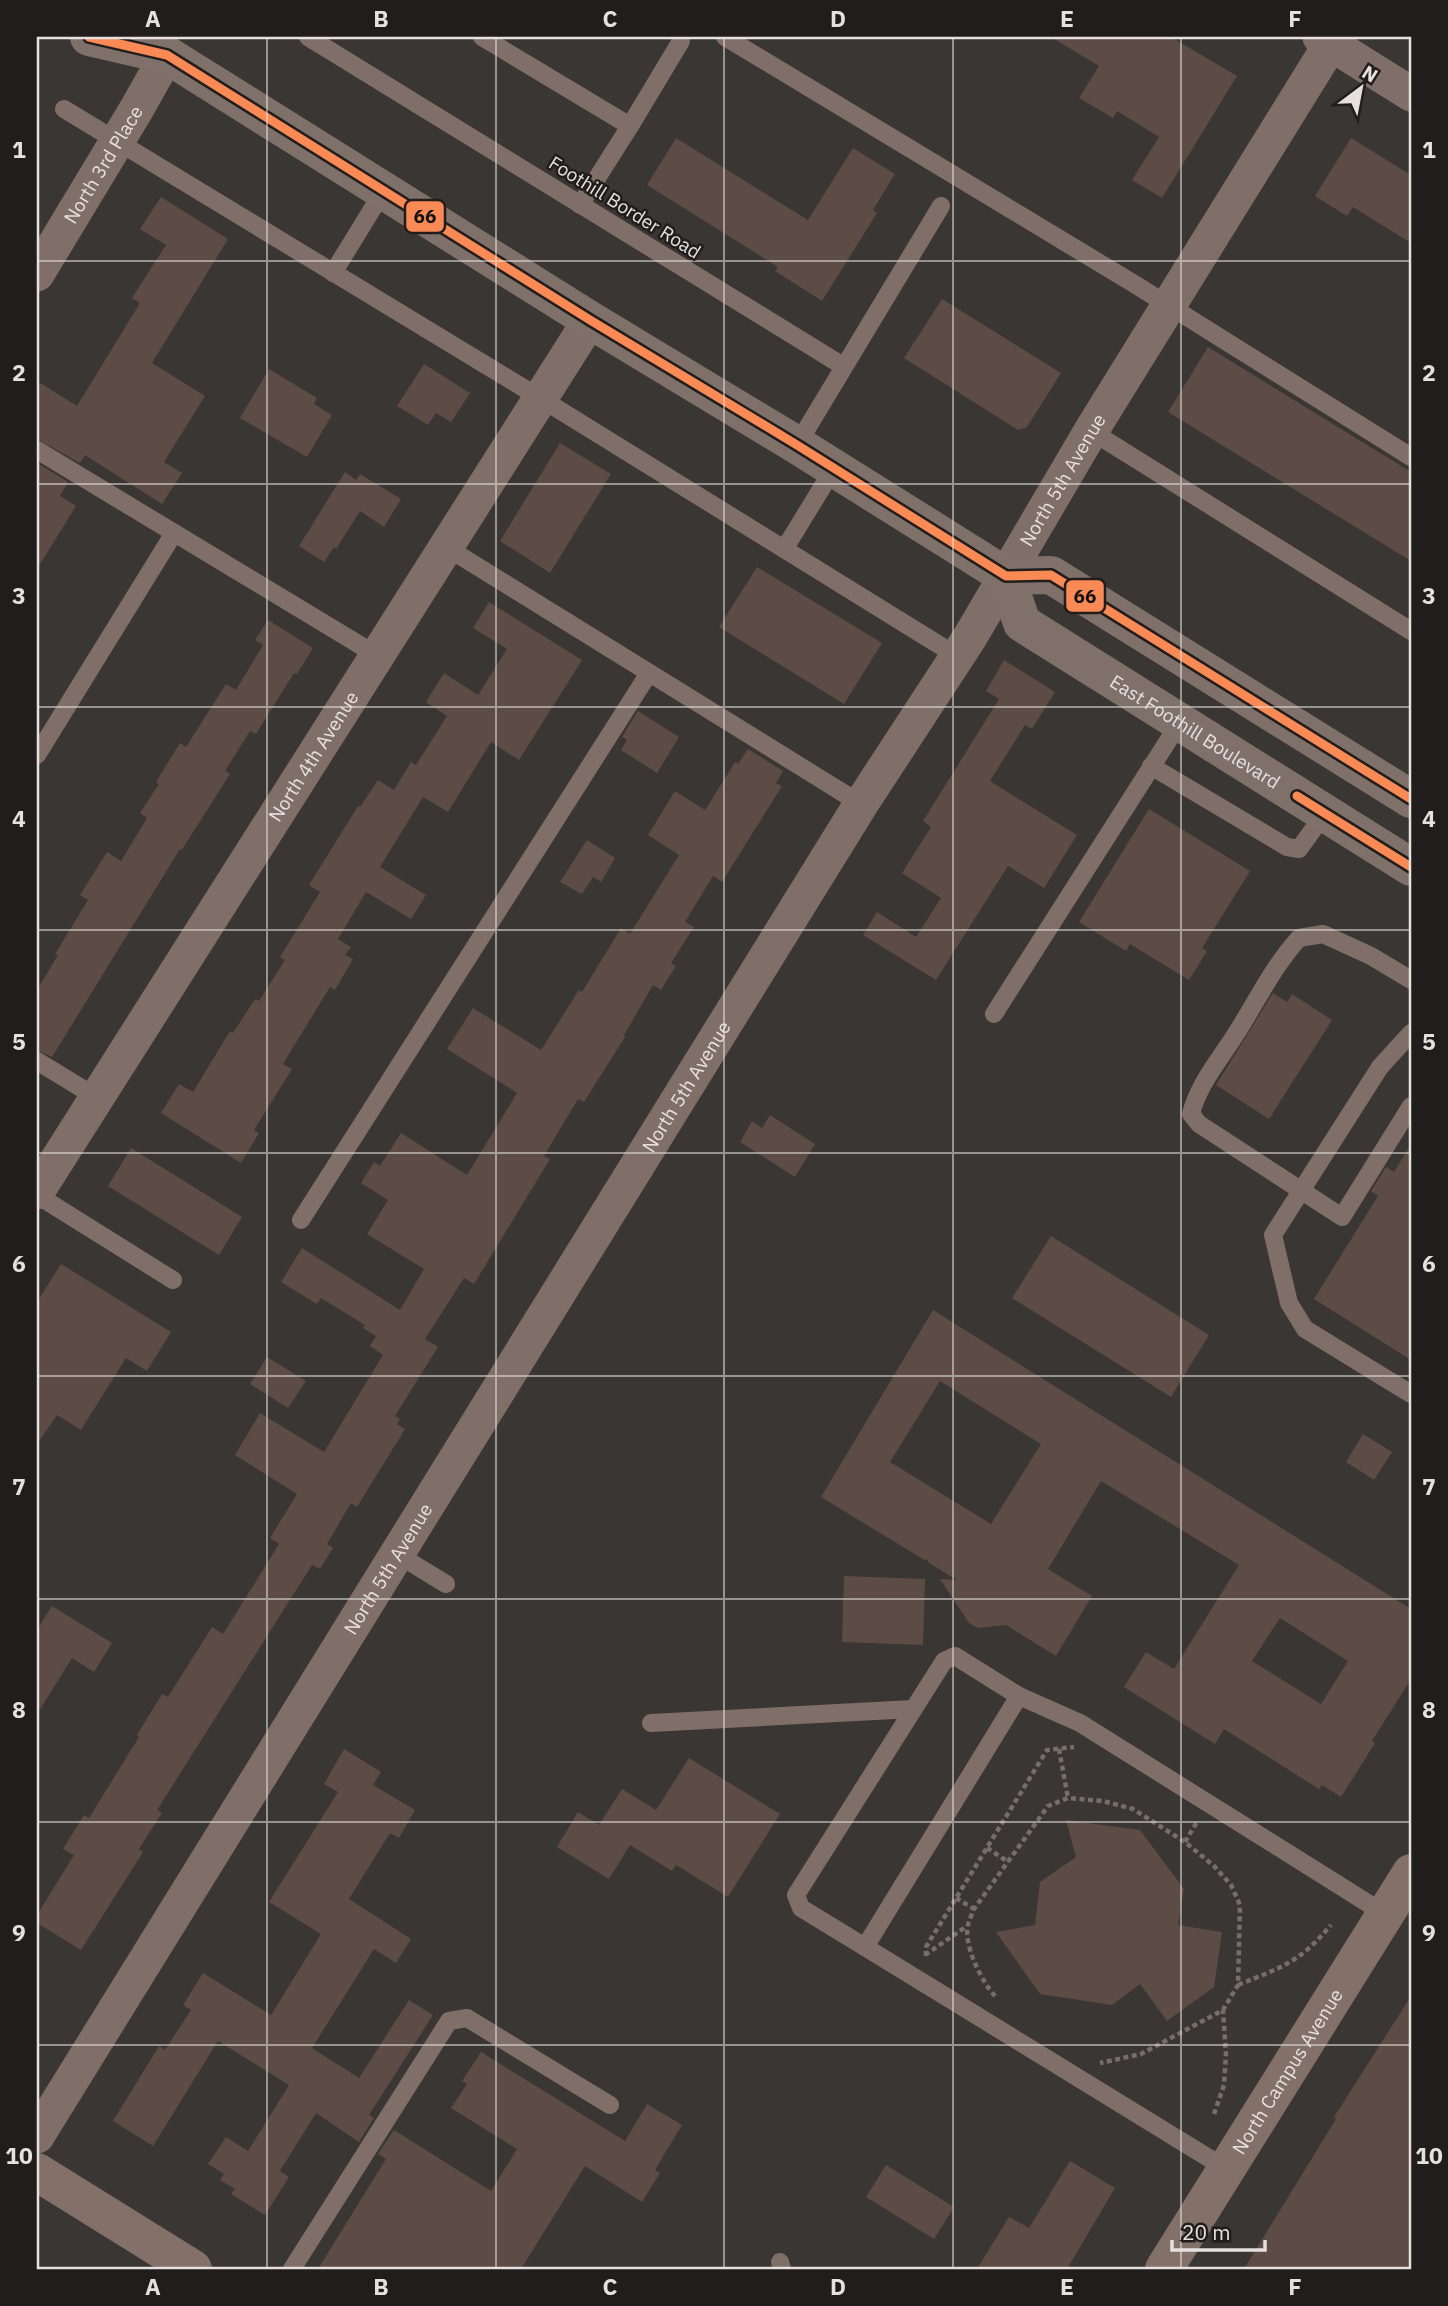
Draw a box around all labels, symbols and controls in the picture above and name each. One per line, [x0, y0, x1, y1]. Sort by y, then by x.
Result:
text: A [145, 3, 161, 33]
text: B [373, 3, 389, 33]
text: C [603, 3, 618, 33]
text: D [830, 3, 846, 33]
text: E [1060, 3, 1074, 33]
text: F [1288, 3, 1302, 33]
north arrow [1326, 52, 1396, 122]
text: N [1358, 60, 1382, 87]
street label: North 3rd Place [58, 101, 148, 228]
text: 1 [12, 134, 26, 164]
text: 1 [1422, 134, 1436, 164]
street label: Foothill Border Road [544, 150, 706, 264]
line badge: 66 [405, 200, 445, 233]
text: 66 [414, 204, 436, 228]
text: 2 [12, 357, 26, 387]
text: 2 [1422, 357, 1436, 387]
street label: North 5th Avenue [1014, 409, 1111, 551]
line badge: 66 [1065, 579, 1105, 613]
text: 3 [12, 580, 26, 610]
text: 3 [1422, 580, 1436, 610]
text: 66 [1074, 584, 1096, 608]
street label: East Foothill Boulevard [1106, 669, 1285, 794]
street label: North 4th Avenue [263, 687, 364, 826]
text: 4 [12, 803, 26, 833]
text: 4 [1422, 803, 1436, 833]
street label: North 5th Avenue [637, 1017, 736, 1157]
text: 5 [12, 1026, 26, 1056]
text: 5 [1422, 1026, 1436, 1056]
text: 6 [12, 1248, 26, 1278]
text: 6 [1422, 1248, 1436, 1278]
text: 7 [12, 1471, 26, 1501]
text: 7 [1422, 1471, 1436, 1501]
street label: North 5th Avenue [338, 1499, 438, 1639]
text: 8 [12, 1694, 26, 1724]
text: 8 [1422, 1694, 1436, 1724]
text: 9 [12, 1917, 26, 1947]
text: 9 [1422, 1917, 1436, 1947]
street label: North Campus Avenue [1227, 1984, 1348, 2159]
text: 10 [5, 2140, 33, 2170]
text: 10 [1415, 2140, 1443, 2170]
scale bar [1172, 2208, 1264, 2252]
text: 20 m [1182, 2218, 1231, 2246]
text: A [145, 2271, 161, 2301]
text: B [373, 2271, 389, 2301]
text: C [603, 2271, 618, 2301]
text: D [830, 2271, 846, 2301]
text: E [1060, 2271, 1074, 2301]
text: F [1288, 2271, 1302, 2301]

